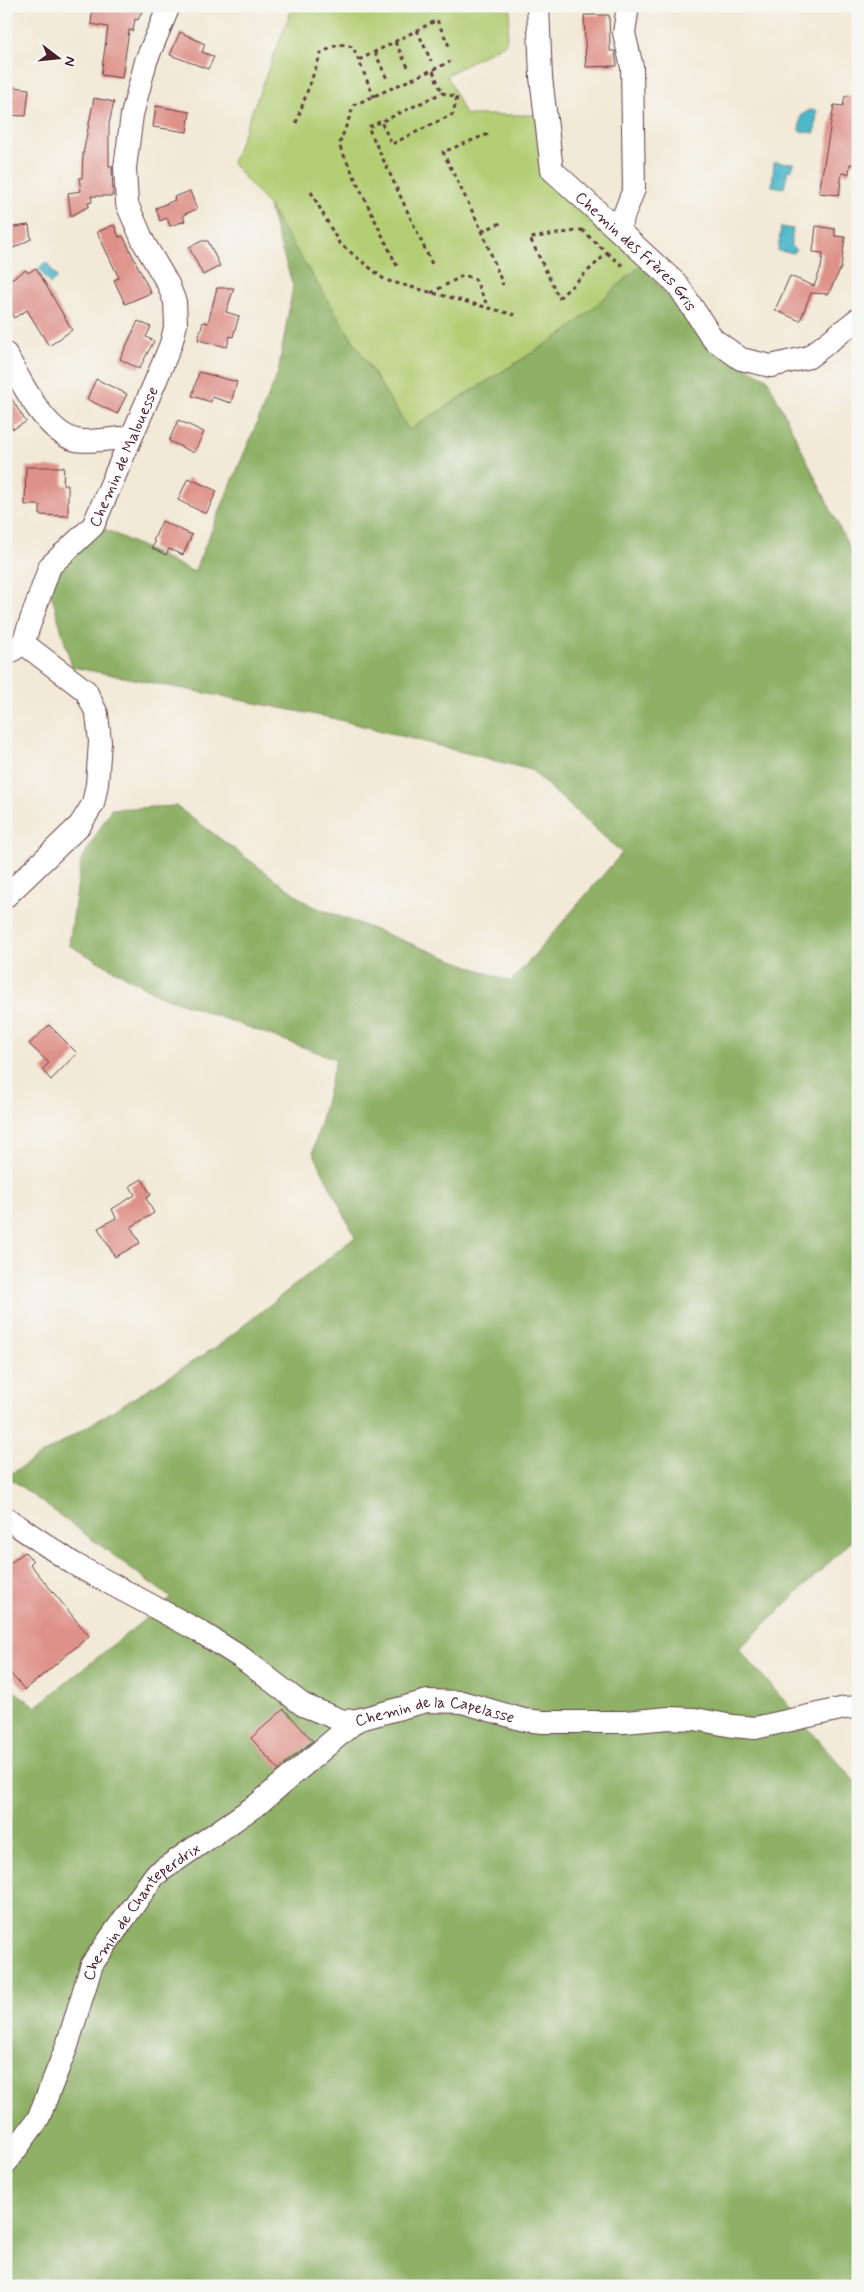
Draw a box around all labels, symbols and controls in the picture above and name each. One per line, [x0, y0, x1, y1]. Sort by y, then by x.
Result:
north arrow [32, 32, 82, 82]
text: N [60, 54, 79, 68]
street label: Chemin des Frères Gris [570, 187, 701, 316]
street label: Chemin de Malouesse [85, 384, 164, 531]
street label: Chemin de la Capelasse [353, 1691, 517, 1732]
street label: Chemin de Chanteperdrix [79, 1838, 205, 1983]

